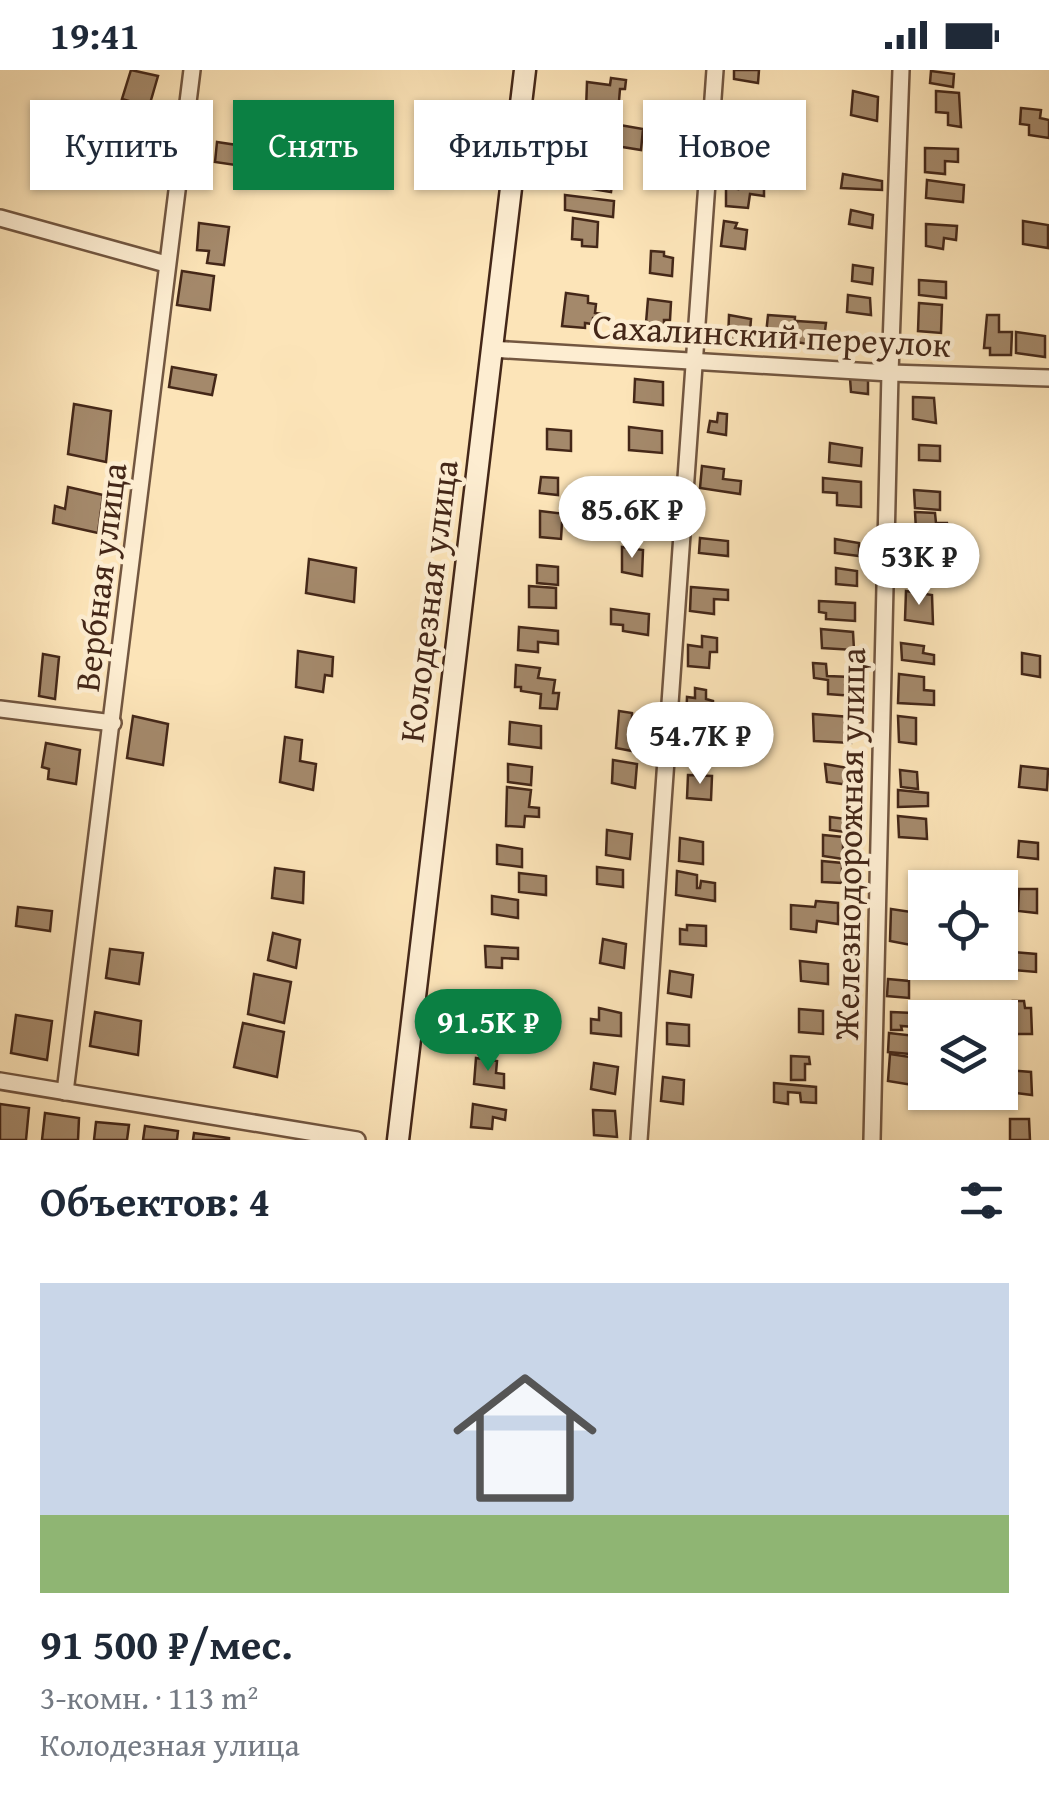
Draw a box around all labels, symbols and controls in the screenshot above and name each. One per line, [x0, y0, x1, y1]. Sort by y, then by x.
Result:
text: 19:41 [50, 7, 140, 63]
chip: Купить [30, 100, 213, 190]
chip: Снять [233, 100, 394, 190]
chip: Фильтры [414, 100, 623, 190]
chip: Новое [643, 100, 806, 190]
street label: Сахалинский переулок [592, 300, 953, 370]
street label: Колодезная улица [385, 457, 471, 745]
street label: Вербная улица [61, 459, 139, 694]
pin: 85.6K ₽ [540, 476, 724, 561]
text: 85.6K ₽ [581, 485, 683, 532]
pin: 53K ₽ [849, 523, 989, 608]
text: 53K ₽ [881, 532, 958, 579]
street label: Железнодорожная улица [820, 647, 878, 1042]
pin: 54.7K ₽ [608, 702, 792, 787]
text: 54.7K ₽ [649, 711, 751, 758]
map controls [908, 870, 1018, 1110]
button: locate [908, 870, 1018, 980]
pin: 91.5K ₽ [396, 989, 580, 1074]
text: 91.5K ₽ [437, 998, 539, 1045]
button: layers [908, 1000, 1018, 1110]
text: Объектов: 4 [40, 1170, 270, 1231]
icon: filters [954, 1173, 1009, 1228]
icon: home [435, 1348, 615, 1528]
text: 91 500 ₽/мес. [40, 1613, 293, 1674]
text: 3-комн. · 113 m² [40, 1674, 258, 1721]
text: Колодезная улица [40, 1721, 300, 1768]

